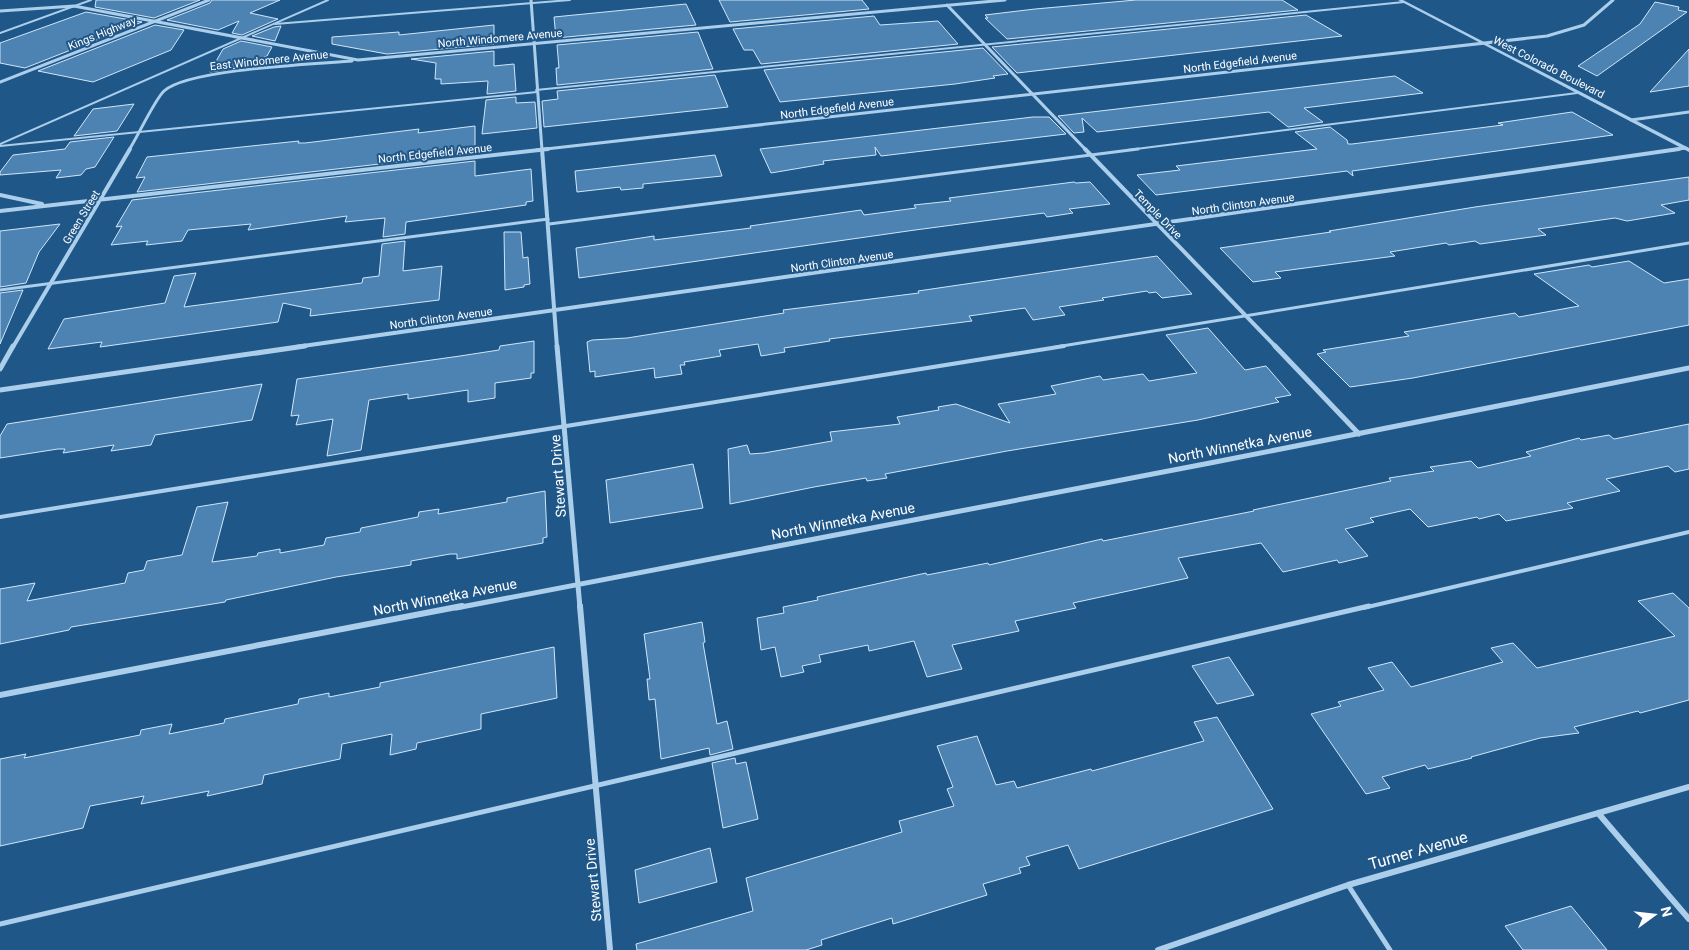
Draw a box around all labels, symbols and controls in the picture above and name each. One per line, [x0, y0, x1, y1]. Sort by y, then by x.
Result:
street label: Kings Highway [66, 14, 139, 53]
street label: North Windomere Avenue [437, 27, 563, 50]
street label: West Colorado Boulevard [1491, 34, 1607, 101]
street label: East Windomere Avenue [209, 48, 329, 73]
street label: North Edgefield Avenue [1183, 49, 1298, 76]
street label: North Edgefield Avenue [780, 95, 895, 122]
street label: North Edgefield Avenue [377, 141, 493, 166]
street label: Temple Drive [1131, 187, 1185, 242]
street label: Green Street [60, 188, 103, 247]
street label: North Clinton Avenue [1191, 191, 1295, 218]
street label: North Clinton Avenue [790, 248, 894, 275]
street label: North Clinton Avenue [389, 305, 493, 332]
street label: North Winnetka Avenue [1167, 423, 1313, 467]
street label: Stewart Drive [547, 434, 569, 518]
street label: North Winnetka Avenue [770, 499, 916, 543]
street label: North Winnetka Avenue [372, 575, 518, 619]
street label: Turner Avenue [1366, 827, 1470, 874]
street label: Stewart Drive [581, 838, 605, 922]
north arrow [1629, 890, 1679, 940]
text: N [1658, 905, 1676, 918]

